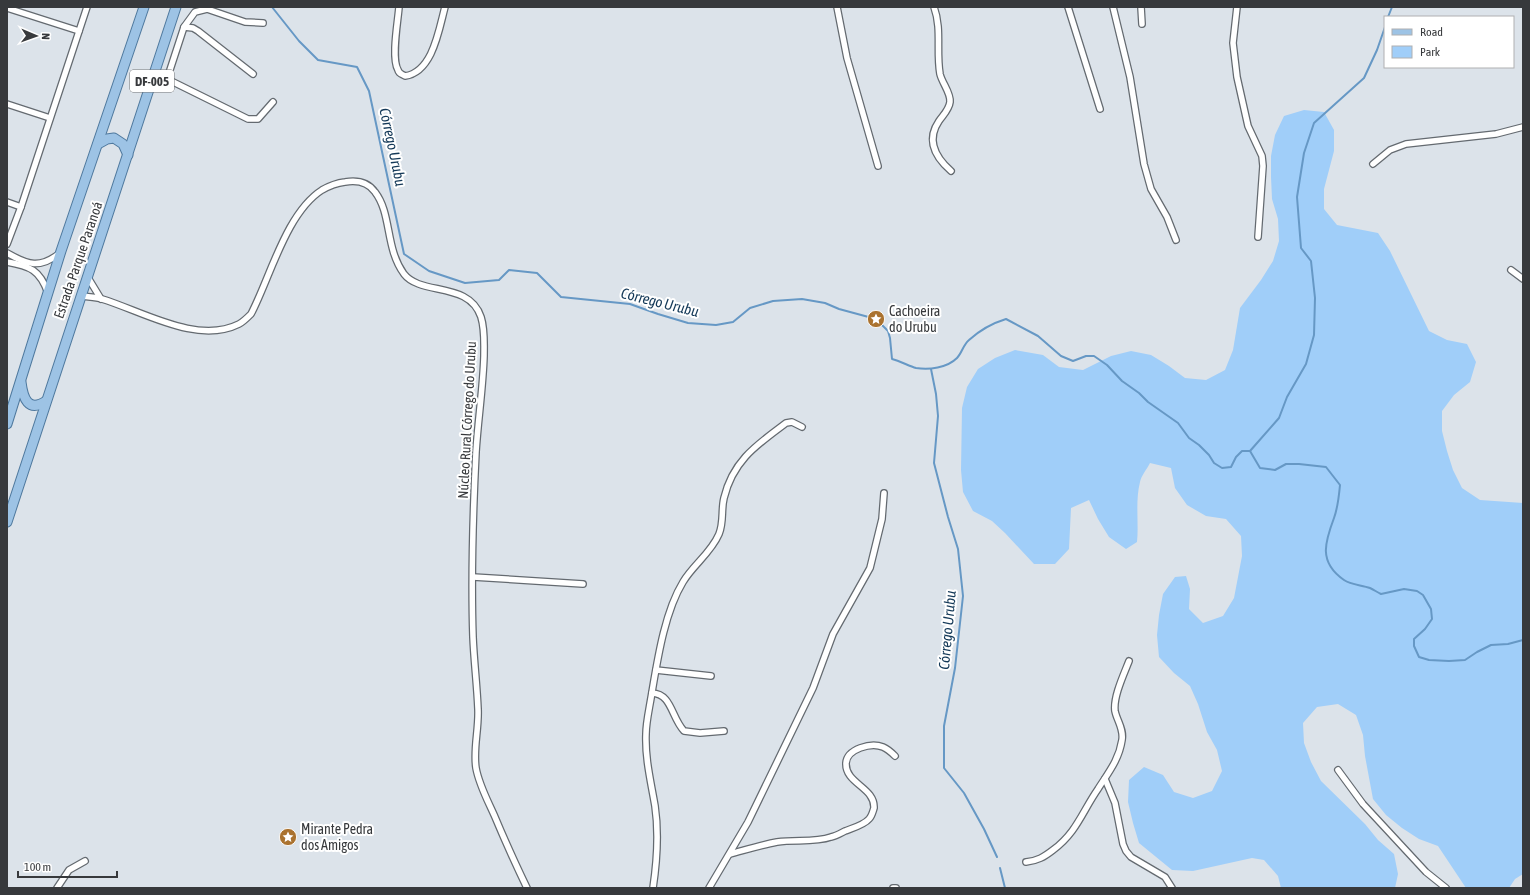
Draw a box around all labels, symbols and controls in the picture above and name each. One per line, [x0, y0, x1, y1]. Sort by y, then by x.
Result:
north arrow [16, 16, 56, 56]
legend [1384, 16, 1514, 68]
text: Road [1420, 25, 1443, 39]
text: N [40, 33, 52, 40]
text: Park [1420, 45, 1441, 59]
road number: DF-005 [130, 70, 174, 92]
water label: Córrego Urubu [376, 106, 410, 188]
street label: Estrada Parque Paranoá [50, 199, 106, 321]
water label: Córrego Urubu [619, 284, 701, 320]
place label: Cachoeira do Urubu [889, 303, 940, 335]
place icon: Cachoeira do Urubu [866, 309, 886, 329]
street label: Núcleo Rural Córrego do Urubu [455, 341, 479, 499]
water label: Córrego Urubu [935, 590, 959, 670]
place label: Mirante Pedra dos Amigos [301, 821, 373, 853]
place icon: Mirante Pedra dos Amigos [278, 827, 298, 847]
scale bar [18, 853, 117, 879]
text: 100 m [24, 860, 51, 874]

